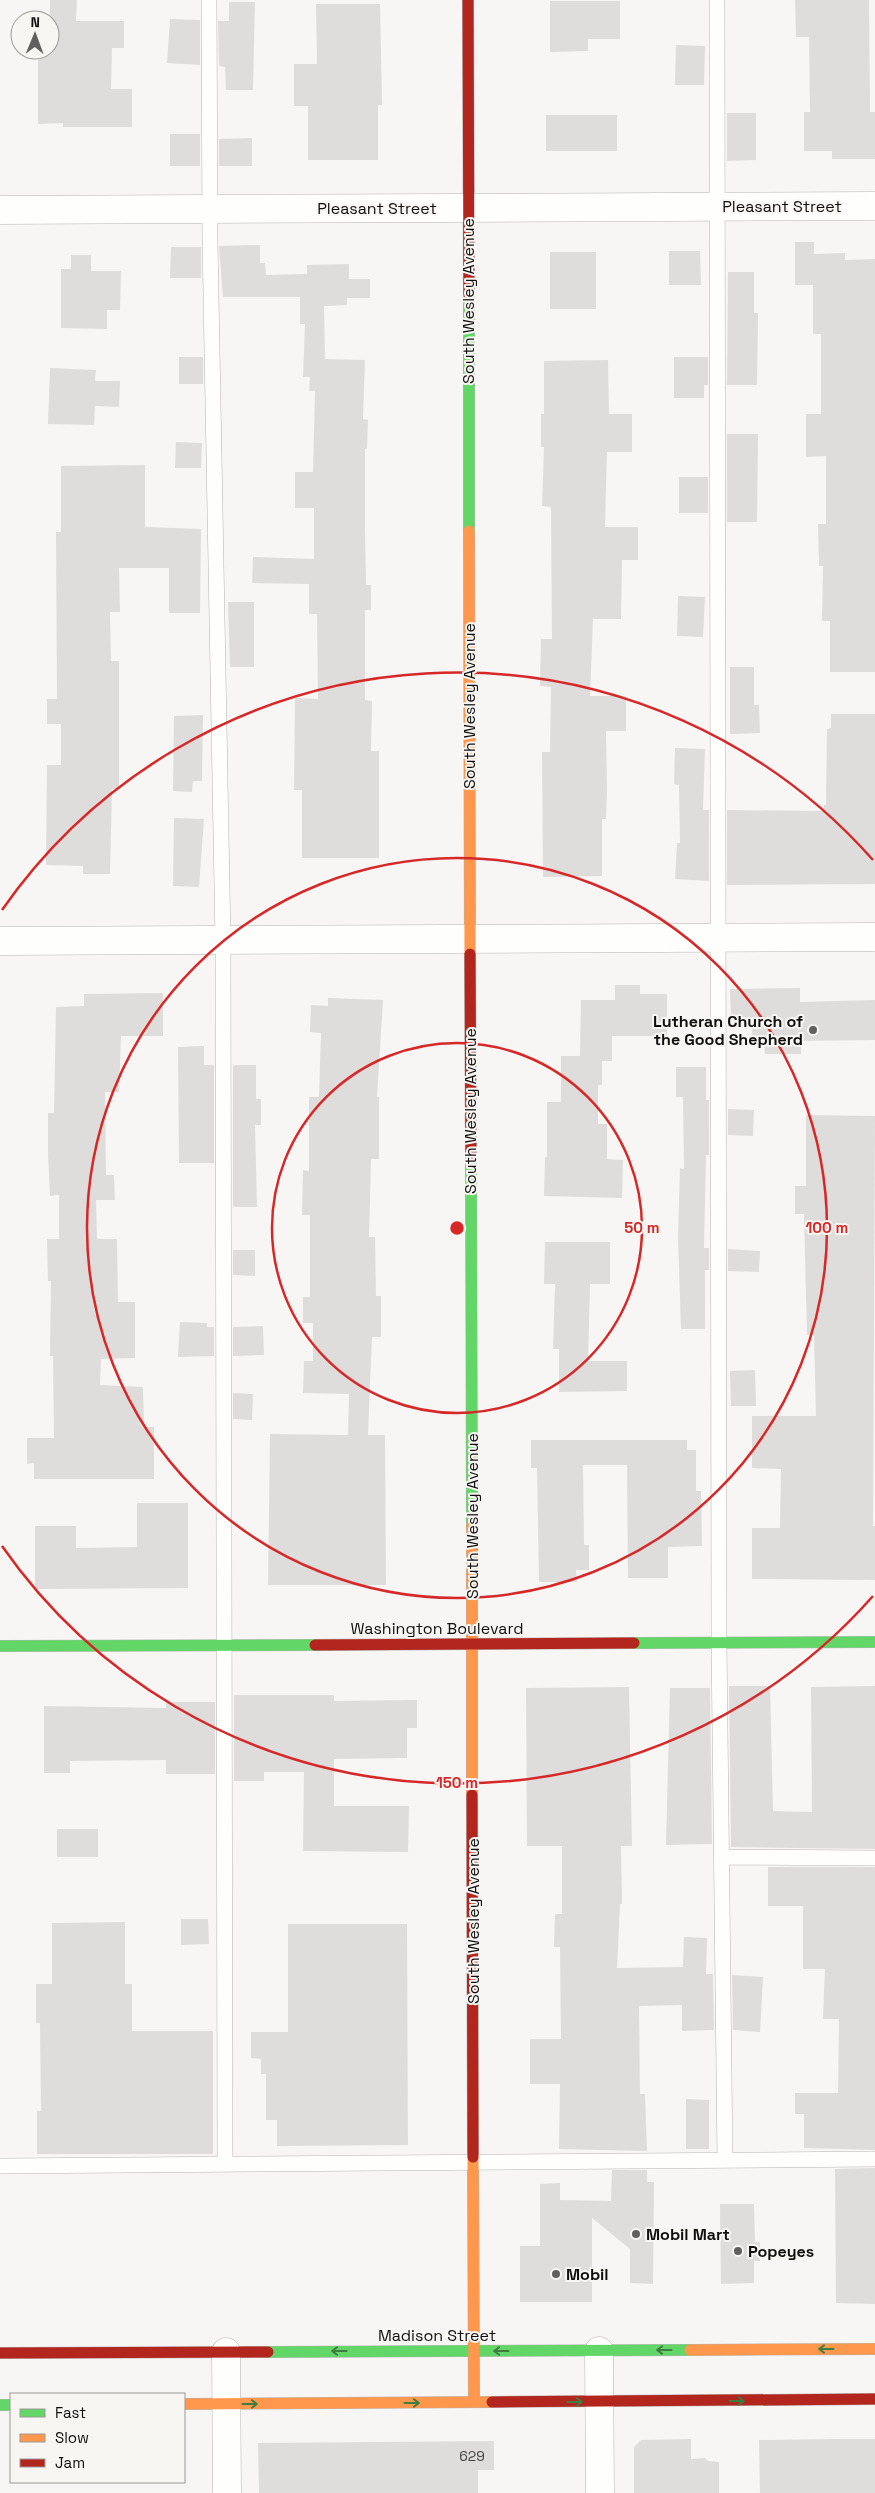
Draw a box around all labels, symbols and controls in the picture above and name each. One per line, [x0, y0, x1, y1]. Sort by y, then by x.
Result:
north arrow [10, 10, 60, 60]
text: N [30, 13, 40, 31]
street label: Pleasant Street [722, 196, 842, 217]
street label: Pleasant Street [317, 198, 437, 219]
street label: South Wesley Avenue [458, 218, 479, 384]
street label: South Wesley Avenue [459, 623, 480, 789]
place label: Lutheran Church of the Good Shepherd [653, 1011, 803, 1050]
marker: Lutheran Church of the Good Shepherd [807, 1024, 819, 1036]
street label: South Wesley Avenue [460, 1028, 481, 1194]
text: 50 m [624, 1218, 660, 1237]
text: 100 m [806, 1218, 848, 1237]
centre of rings [448, 1219, 466, 1237]
street label: South Wesley Avenue [462, 1433, 483, 1599]
street label: Washington Boulevard [350, 1618, 524, 1639]
text: 150 m [436, 1773, 478, 1792]
street label: South Wesley Avenue [463, 1838, 484, 2004]
place label: Mobil Mart [646, 2224, 730, 2245]
marker: Mobil Mart [630, 2228, 642, 2240]
place label: Popeyes [748, 2241, 814, 2262]
marker: Popeyes [732, 2245, 744, 2257]
place label: Mobil [566, 2264, 609, 2285]
marker: Mobil [550, 2268, 562, 2280]
street label: Madison Street [378, 2325, 496, 2346]
one-way arrow [819, 2344, 835, 2354]
one-way arrow [656, 2345, 672, 2355]
one-way arrow [331, 2346, 348, 2356]
one-way arrow [494, 2346, 510, 2356]
legend [10, 2393, 185, 2483]
one-way arrow [729, 2396, 745, 2406]
one-way arrow [566, 2397, 583, 2407]
one-way arrow [404, 2398, 420, 2408]
one-way arrow [242, 2399, 258, 2408]
text: Fast [55, 2403, 86, 2422]
text: Slow [55, 2428, 89, 2447]
house number: 629 [459, 2447, 485, 2465]
text: Jam [55, 2453, 85, 2472]

